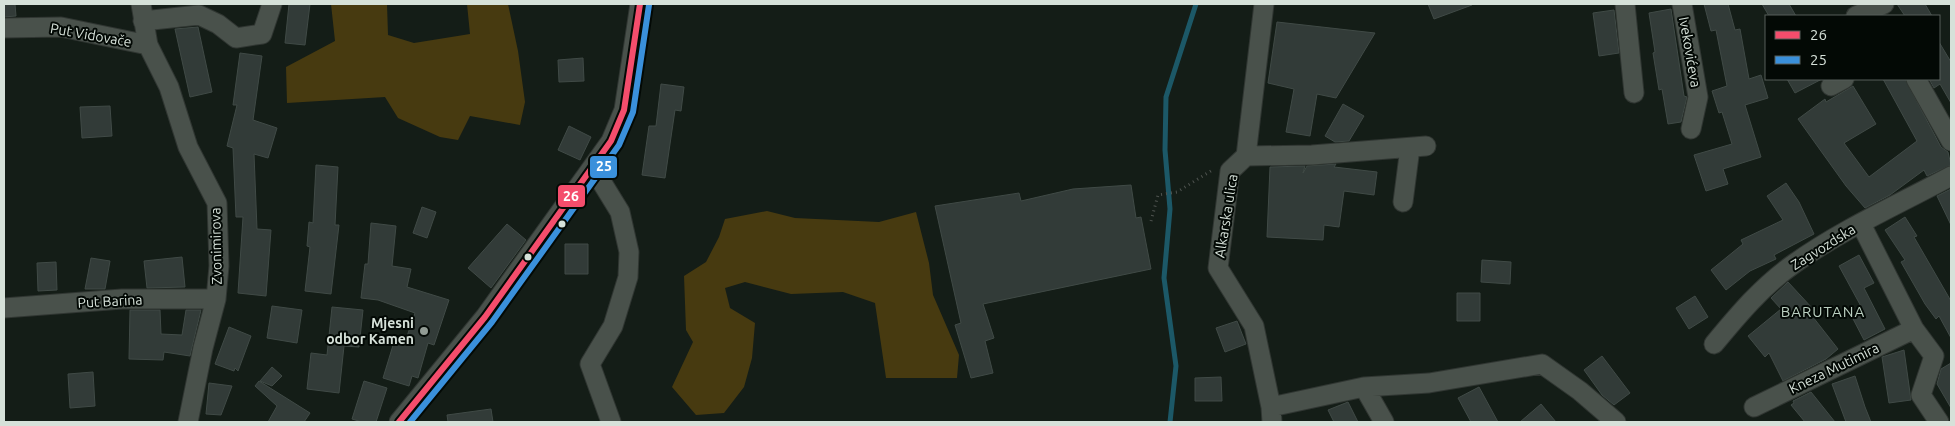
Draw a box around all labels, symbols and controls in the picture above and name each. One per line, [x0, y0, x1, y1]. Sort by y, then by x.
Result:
street label: Ivekovićeva [1676, 15, 1704, 89]
legend [1765, 15, 1940, 80]
street label: Put Vidovače [49, 20, 133, 50]
text: 26 [1810, 26, 1827, 43]
text: 25 [1810, 51, 1827, 68]
line badge: 25 [589, 155, 618, 179]
text: 25 [596, 158, 612, 174]
street label: Alkarska ulica [1211, 173, 1241, 259]
line badge: 26 [557, 184, 586, 208]
text: 26 [563, 188, 579, 204]
street label: Zvonimirova [207, 207, 225, 285]
unlabelled marker [557, 219, 567, 229]
street label: Zagvozdska [1788, 221, 1858, 273]
unlabelled marker [523, 252, 533, 262]
street label: Put Barina [77, 291, 143, 311]
district label: BARUTANA [1781, 303, 1865, 320]
place label: Mjesni odbor Kamen [326, 315, 414, 347]
marker: Mjesni odbor Kamen [418, 325, 430, 337]
street label: Kneza Mutimira [1786, 339, 1882, 397]

